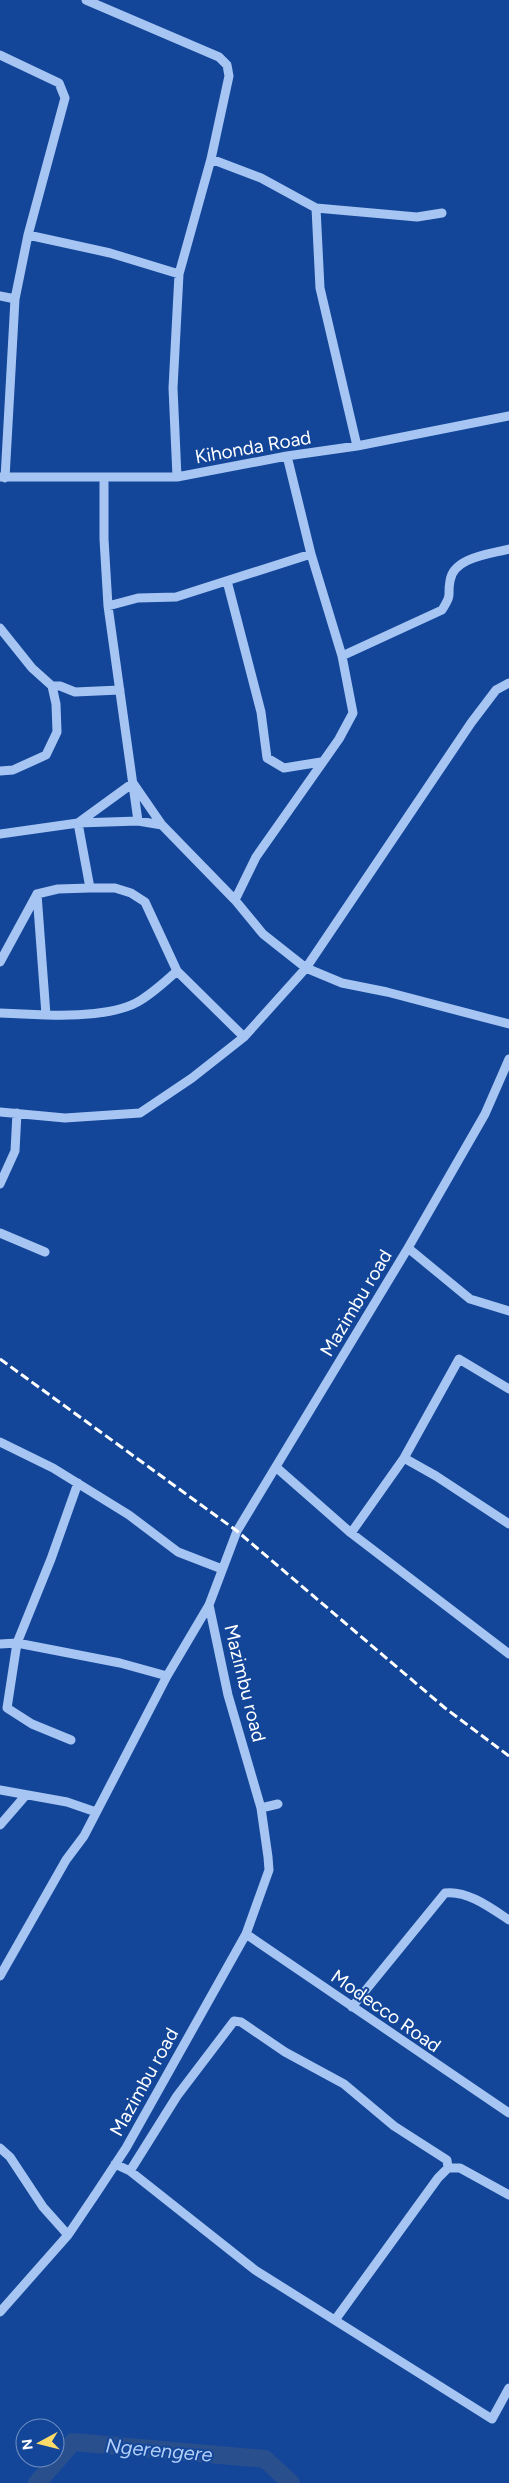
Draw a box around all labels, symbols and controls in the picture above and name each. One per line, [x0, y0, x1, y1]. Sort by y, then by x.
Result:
street label: Kihonda Road [193, 425, 313, 469]
street label: Mazimbu road [315, 1245, 397, 1361]
street label: Mazimbu road [219, 1622, 271, 1744]
street label: Modecco Road [327, 1965, 445, 2057]
street label: Mazimbu road [105, 2024, 183, 2140]
north arrow [15, 2418, 65, 2468]
water label: Ngerengere [104, 2433, 214, 2467]
text: N [18, 2438, 37, 2451]

